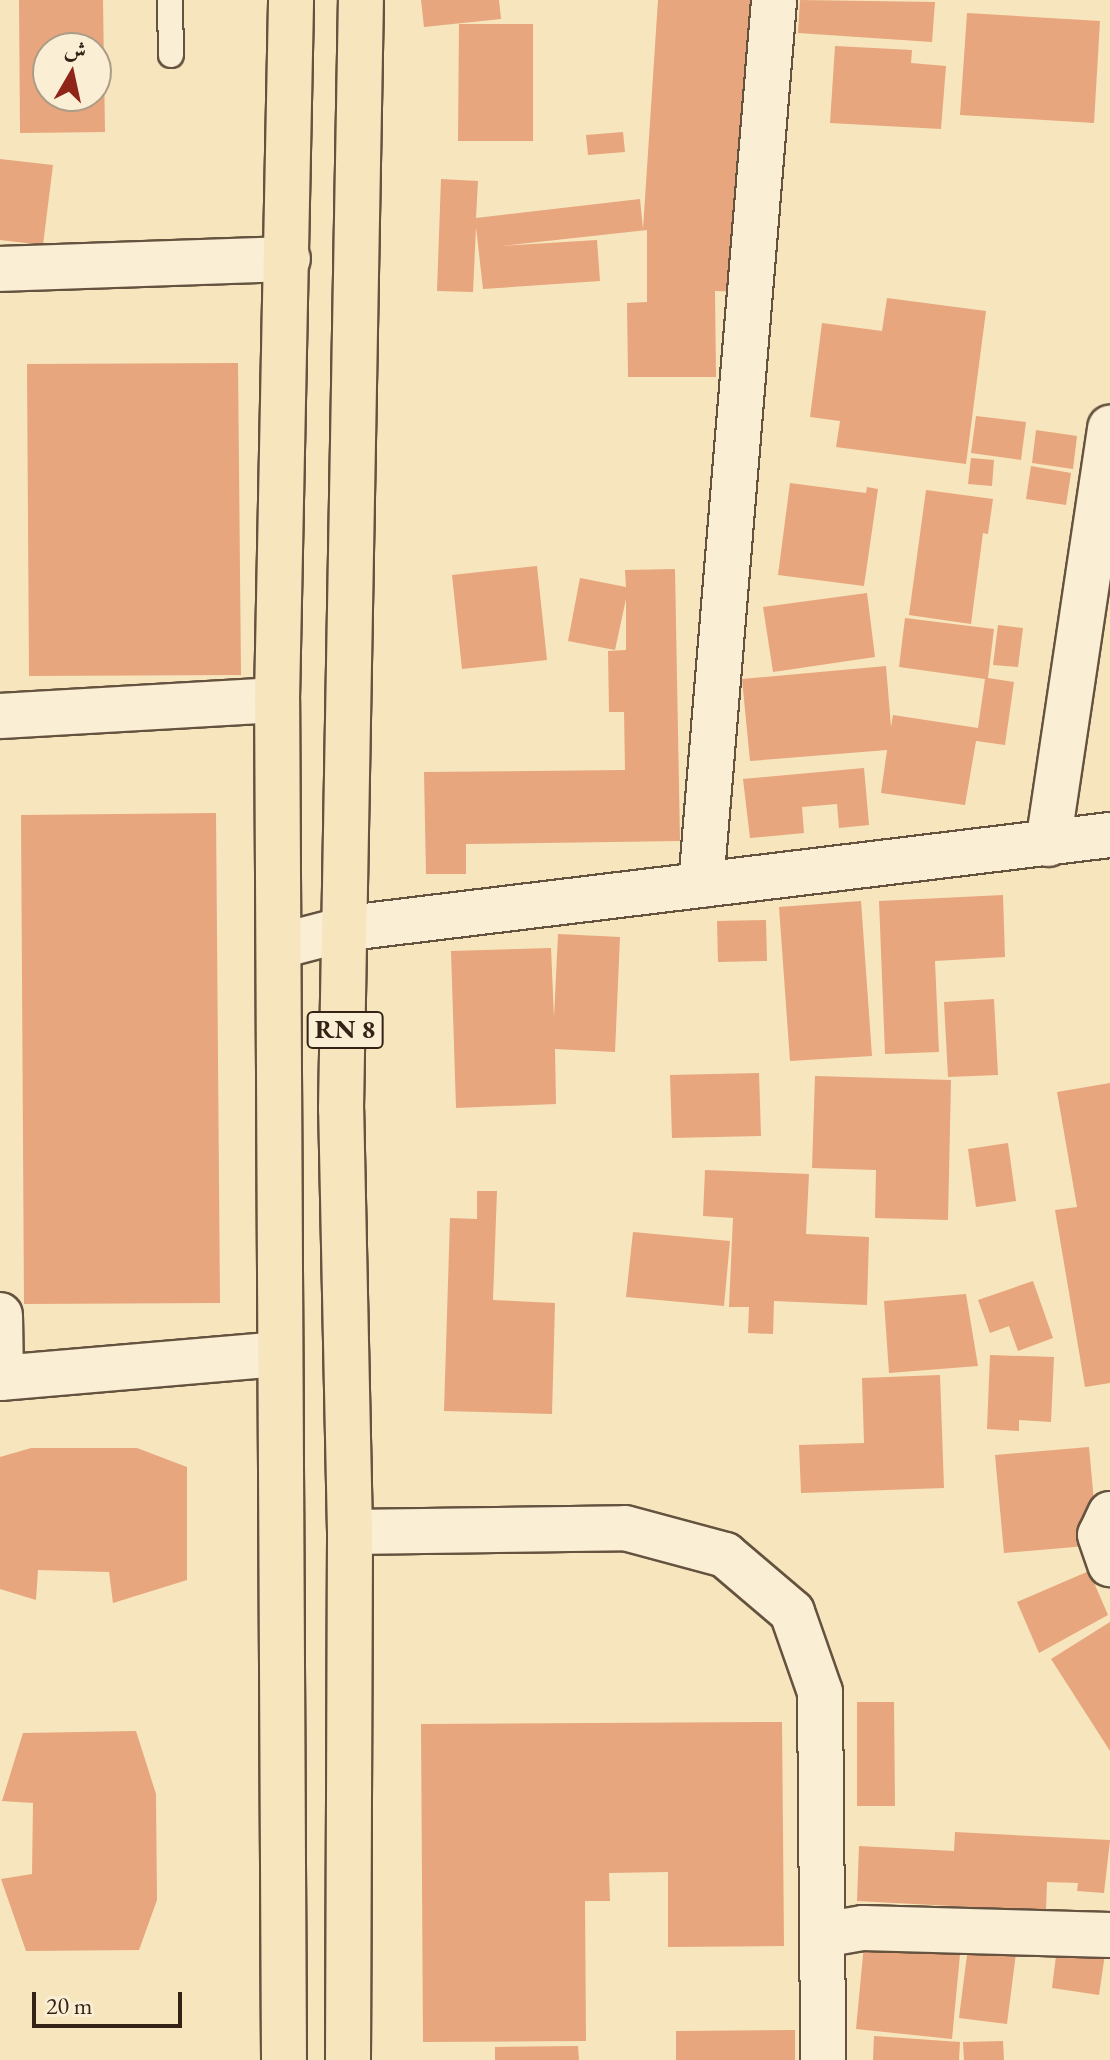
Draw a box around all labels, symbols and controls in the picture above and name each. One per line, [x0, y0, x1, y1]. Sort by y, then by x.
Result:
north arrow [32, 32, 112, 112]
text: ش [62, 34, 89, 66]
road number: RN 8 [305, 1008, 385, 1052]
scale bar [36, 1976, 186, 2026]
text: 20 m [46, 1990, 93, 2021]

